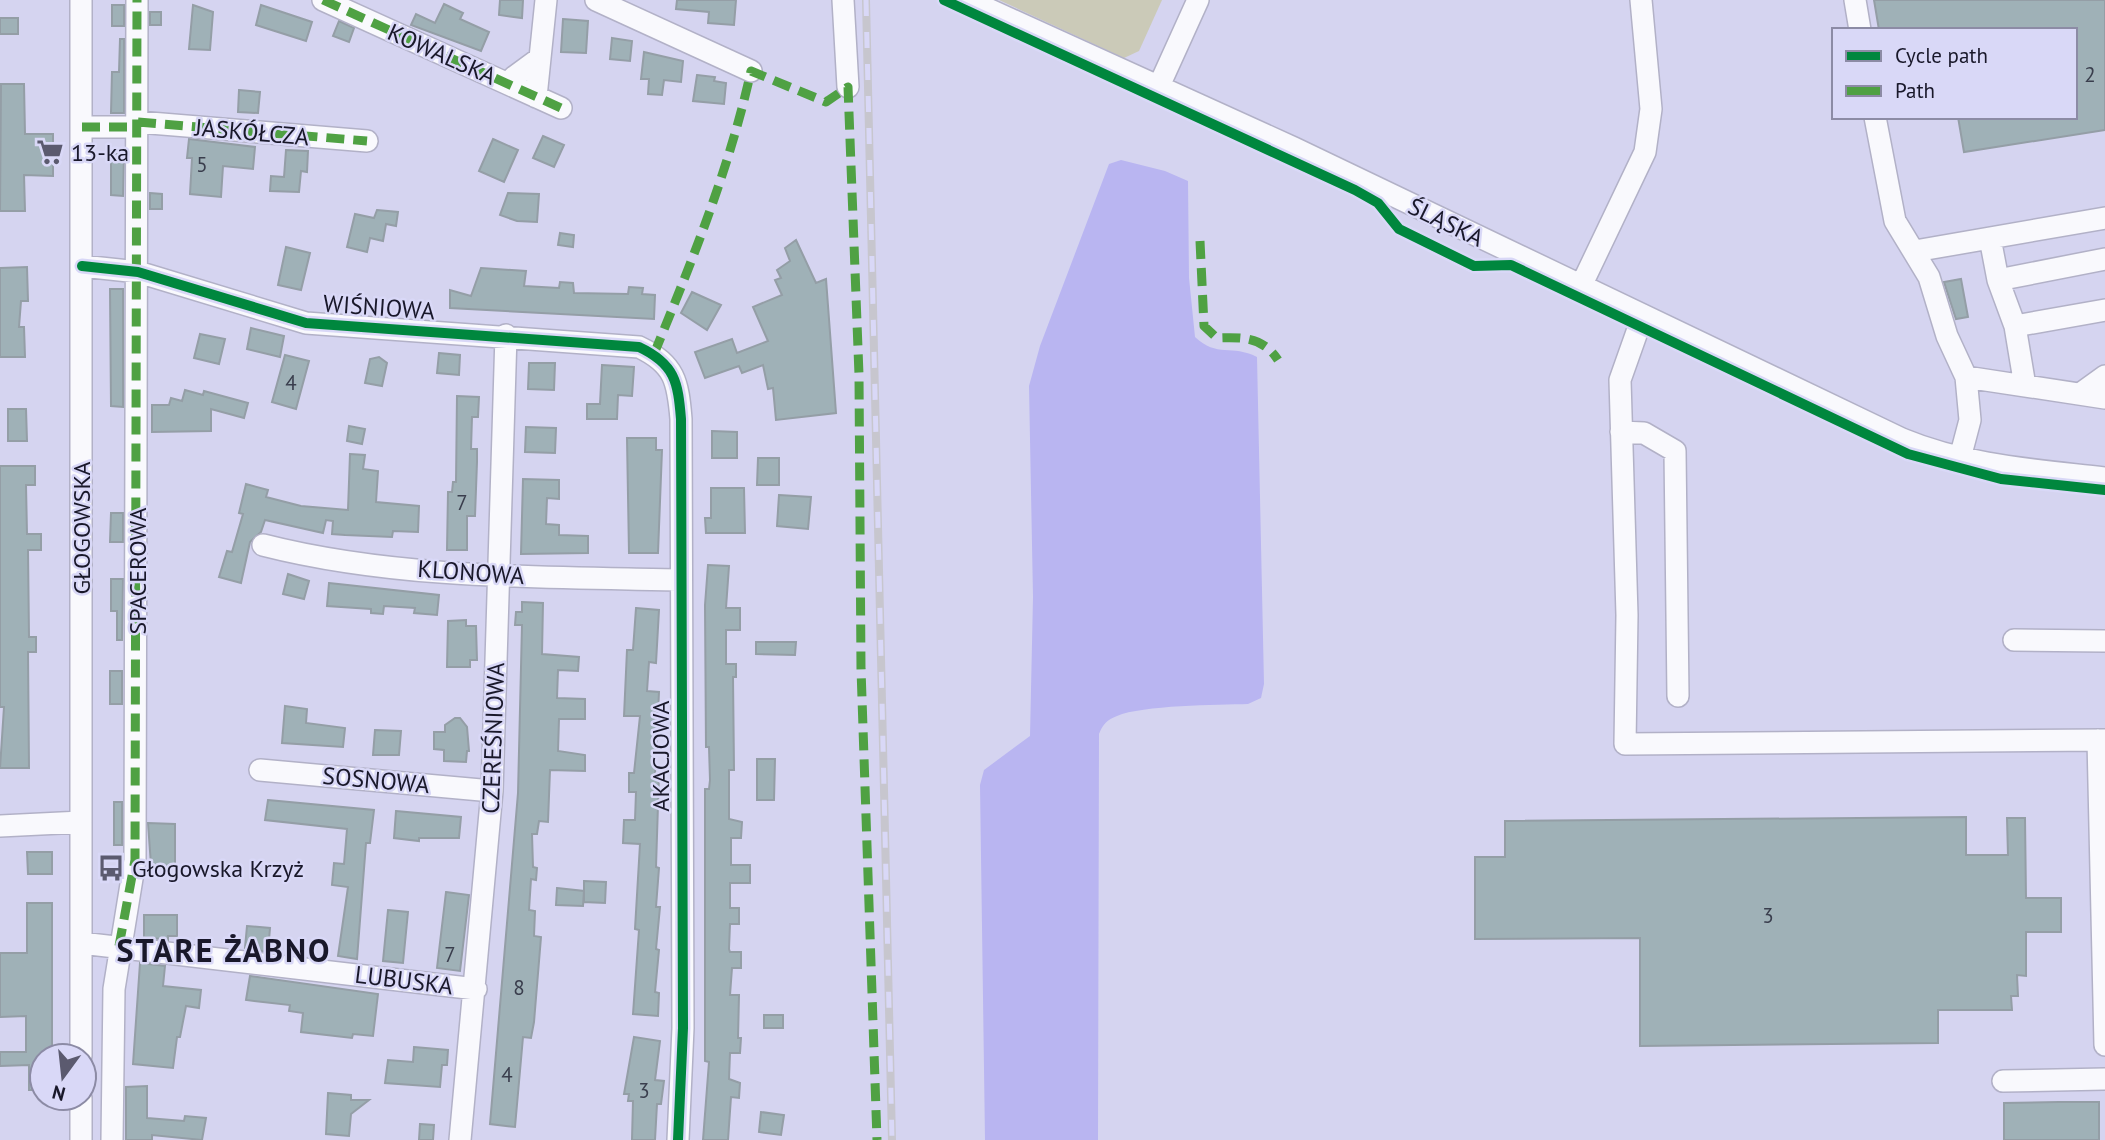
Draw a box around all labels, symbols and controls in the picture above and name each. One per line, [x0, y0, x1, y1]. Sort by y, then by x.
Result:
street label: KOWALSKA [383, 16, 501, 92]
legend [1832, 28, 2077, 119]
text: Cycle path [1895, 42, 1988, 69]
house number: 2 [2084, 61, 2096, 88]
text: Path [1895, 77, 1935, 104]
street label: JASKÓŁCZA [193, 111, 310, 152]
supermarket icon: 13-ka [35, 137, 65, 167]
place label: 13-ka [71, 137, 129, 168]
house number: 5 [196, 151, 208, 178]
street label: ŚLĄSKA [1403, 191, 1489, 253]
street label: WIŚNIOWA [322, 288, 436, 326]
house number: 4 [285, 369, 297, 396]
street label: GŁOGOWSKA [66, 461, 97, 595]
house number: 7 [456, 489, 468, 516]
street label: SPACEROWA [122, 507, 153, 635]
street label: KLONOWA [416, 553, 526, 591]
street label: CZEREŚNIOWA [475, 662, 511, 814]
street label: AKACJOWA [645, 700, 676, 812]
street label: SOSNOWA [321, 760, 431, 800]
bus stop icon: Głogowska Krzyż [96, 853, 126, 883]
place label: Głogowska Krzyż [132, 853, 304, 884]
house number: 3 [1762, 902, 1774, 929]
district label: STARE ŻABNO [117, 929, 331, 971]
house number: 7 [444, 941, 456, 968]
street label: LUBUSKA [353, 959, 455, 1001]
house number: 8 [513, 974, 525, 1001]
north arrow [28, 1042, 98, 1112]
house number: 4 [501, 1061, 513, 1088]
house number: 3 [638, 1077, 650, 1104]
text: N [49, 1080, 68, 1107]

